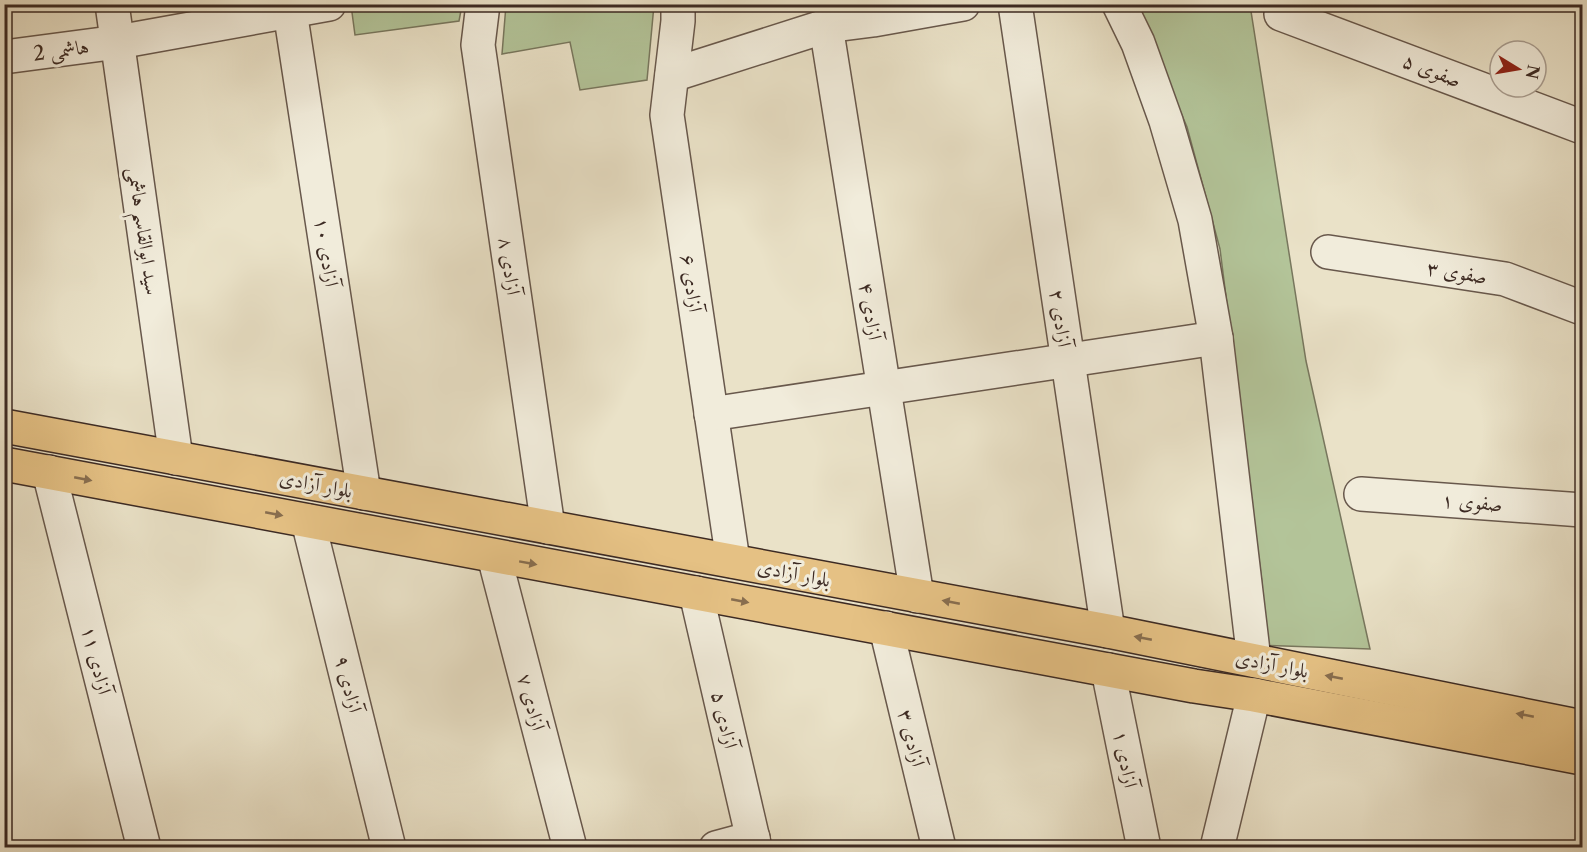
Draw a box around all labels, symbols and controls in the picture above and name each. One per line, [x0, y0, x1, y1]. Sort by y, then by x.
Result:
street label: هاشمی 2 [32, 34, 91, 68]
north arrow [1488, 39, 1548, 99]
street label: صفوی ۵ [1399, 48, 1465, 93]
text: N [1522, 63, 1544, 81]
street label: سید ابوالقاسم هاشمی [115, 166, 165, 298]
street label: آزادی ۱۰ [310, 216, 345, 291]
street label: آزادی ۸ [494, 236, 526, 299]
street label: آزادی ۶ [676, 253, 708, 316]
street label: صفوی ۳ [1425, 255, 1489, 290]
street label: آزادی ۴ [855, 280, 888, 344]
street label: آزادی ۲ [1045, 288, 1077, 351]
street label: بلوار آزادی [277, 465, 355, 504]
one-way arrow [73, 475, 92, 484]
street label: صفوی ۱ [1441, 488, 1503, 517]
one-way arrow [265, 510, 284, 519]
street label: بلوار آزادی [755, 554, 833, 593]
one-way arrow [518, 559, 537, 568]
one-way arrow [731, 597, 750, 606]
one-way arrow [942, 597, 961, 606]
street label: آزادی ۱۱ [77, 623, 118, 699]
one-way arrow [1133, 633, 1152, 642]
street label: بلوار آزادی [1233, 645, 1311, 684]
street label: آزادی ۹ [330, 653, 368, 718]
street label: آزادی ۷ [513, 671, 552, 736]
one-way arrow [1325, 671, 1343, 681]
street label: آزادی ۵ [707, 689, 744, 754]
street label: آزادی ۳ [893, 707, 931, 772]
one-way arrow [1515, 710, 1534, 719]
street label: آزادی ۱ [1109, 728, 1144, 792]

